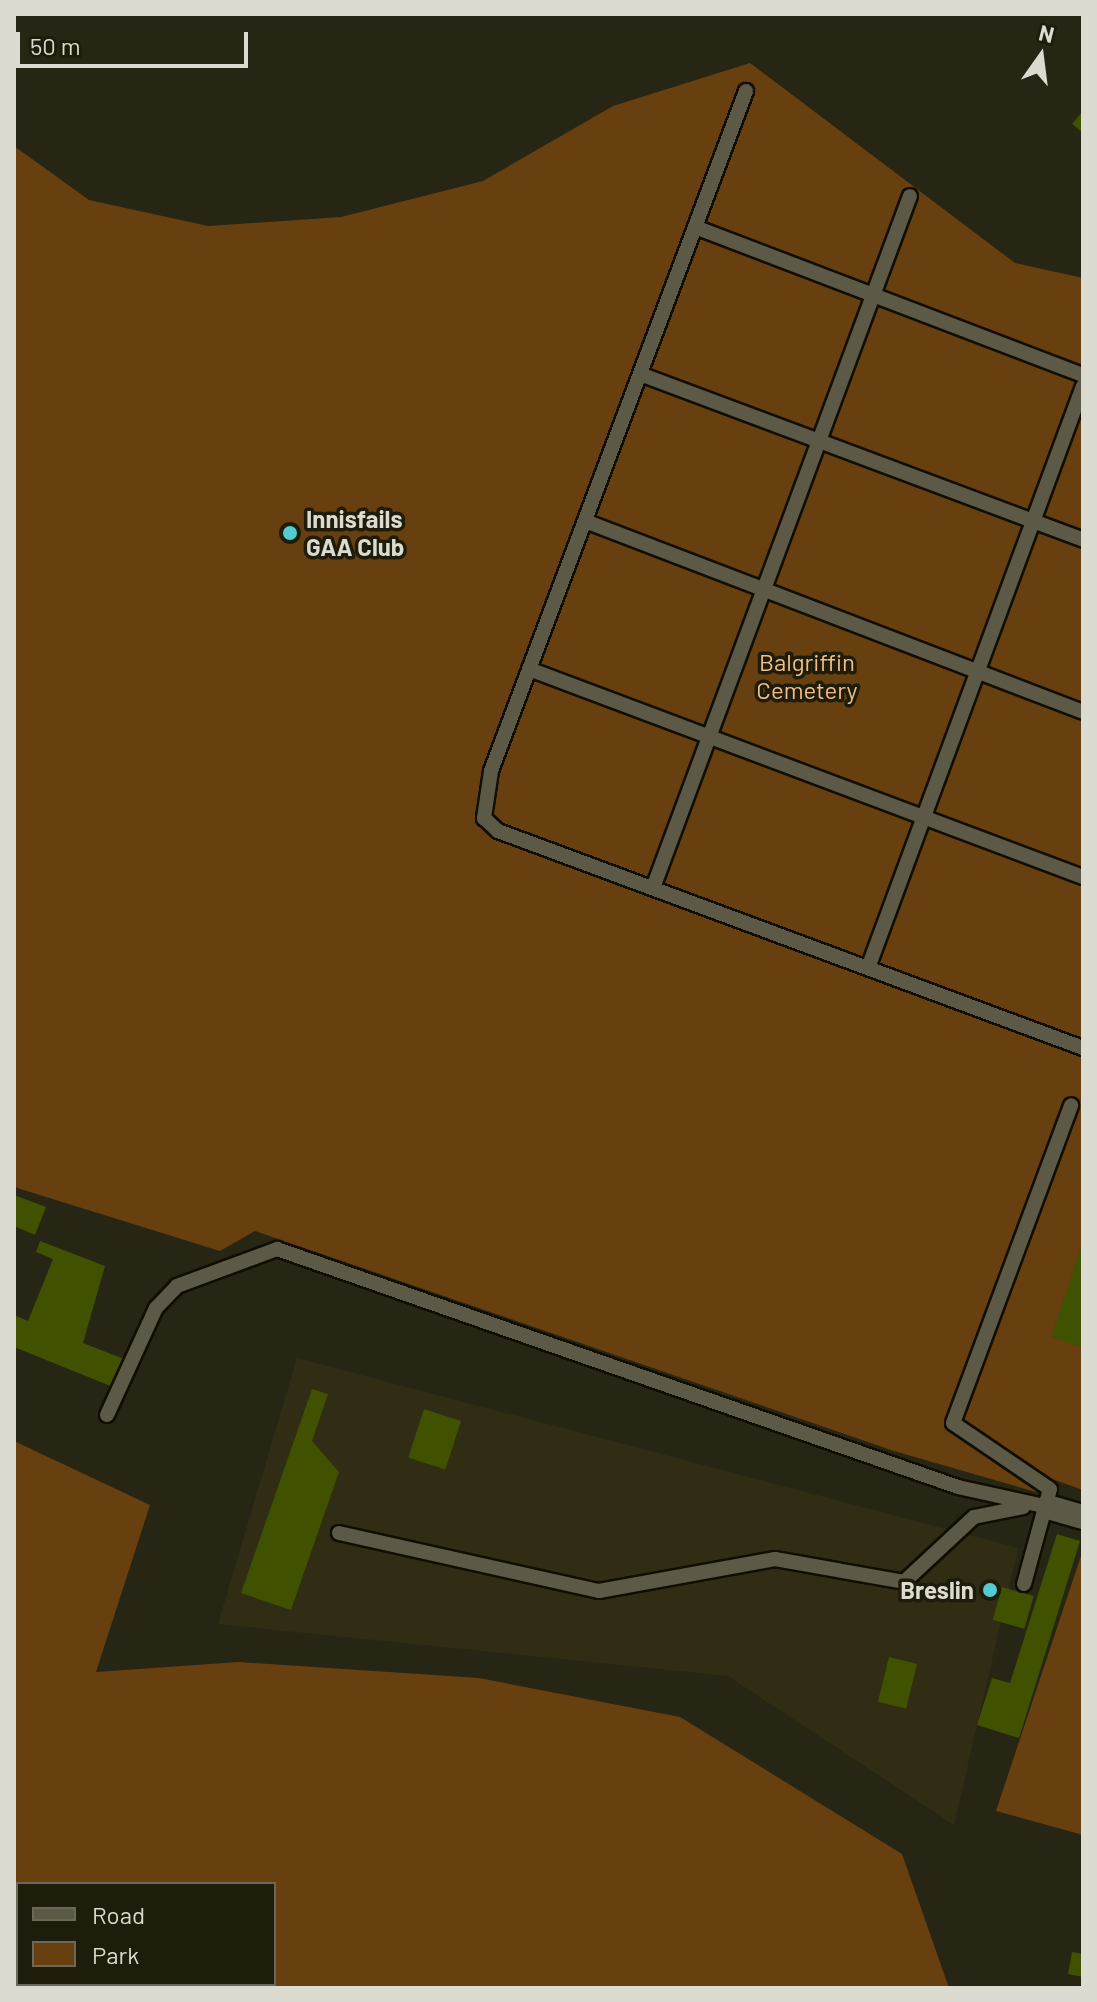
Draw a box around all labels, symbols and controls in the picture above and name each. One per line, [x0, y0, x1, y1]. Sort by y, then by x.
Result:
scale bar [20, 16, 252, 66]
north arrow [1001, 16, 1081, 96]
text: N [1037, 18, 1057, 47]
text: 50 m [30, 31, 81, 60]
place label: Innisfails GAA Club [306, 505, 404, 561]
marker: Innisfails GAA Club [281, 524, 299, 542]
park label: Balgriffin Cemetery [756, 648, 858, 704]
place label: Breslin [900, 1576, 974, 1604]
marker: Breslin [981, 1581, 999, 1599]
legend [16, 1882, 276, 1986]
text: Road [92, 1900, 145, 1929]
text: Park [92, 1940, 139, 1969]

